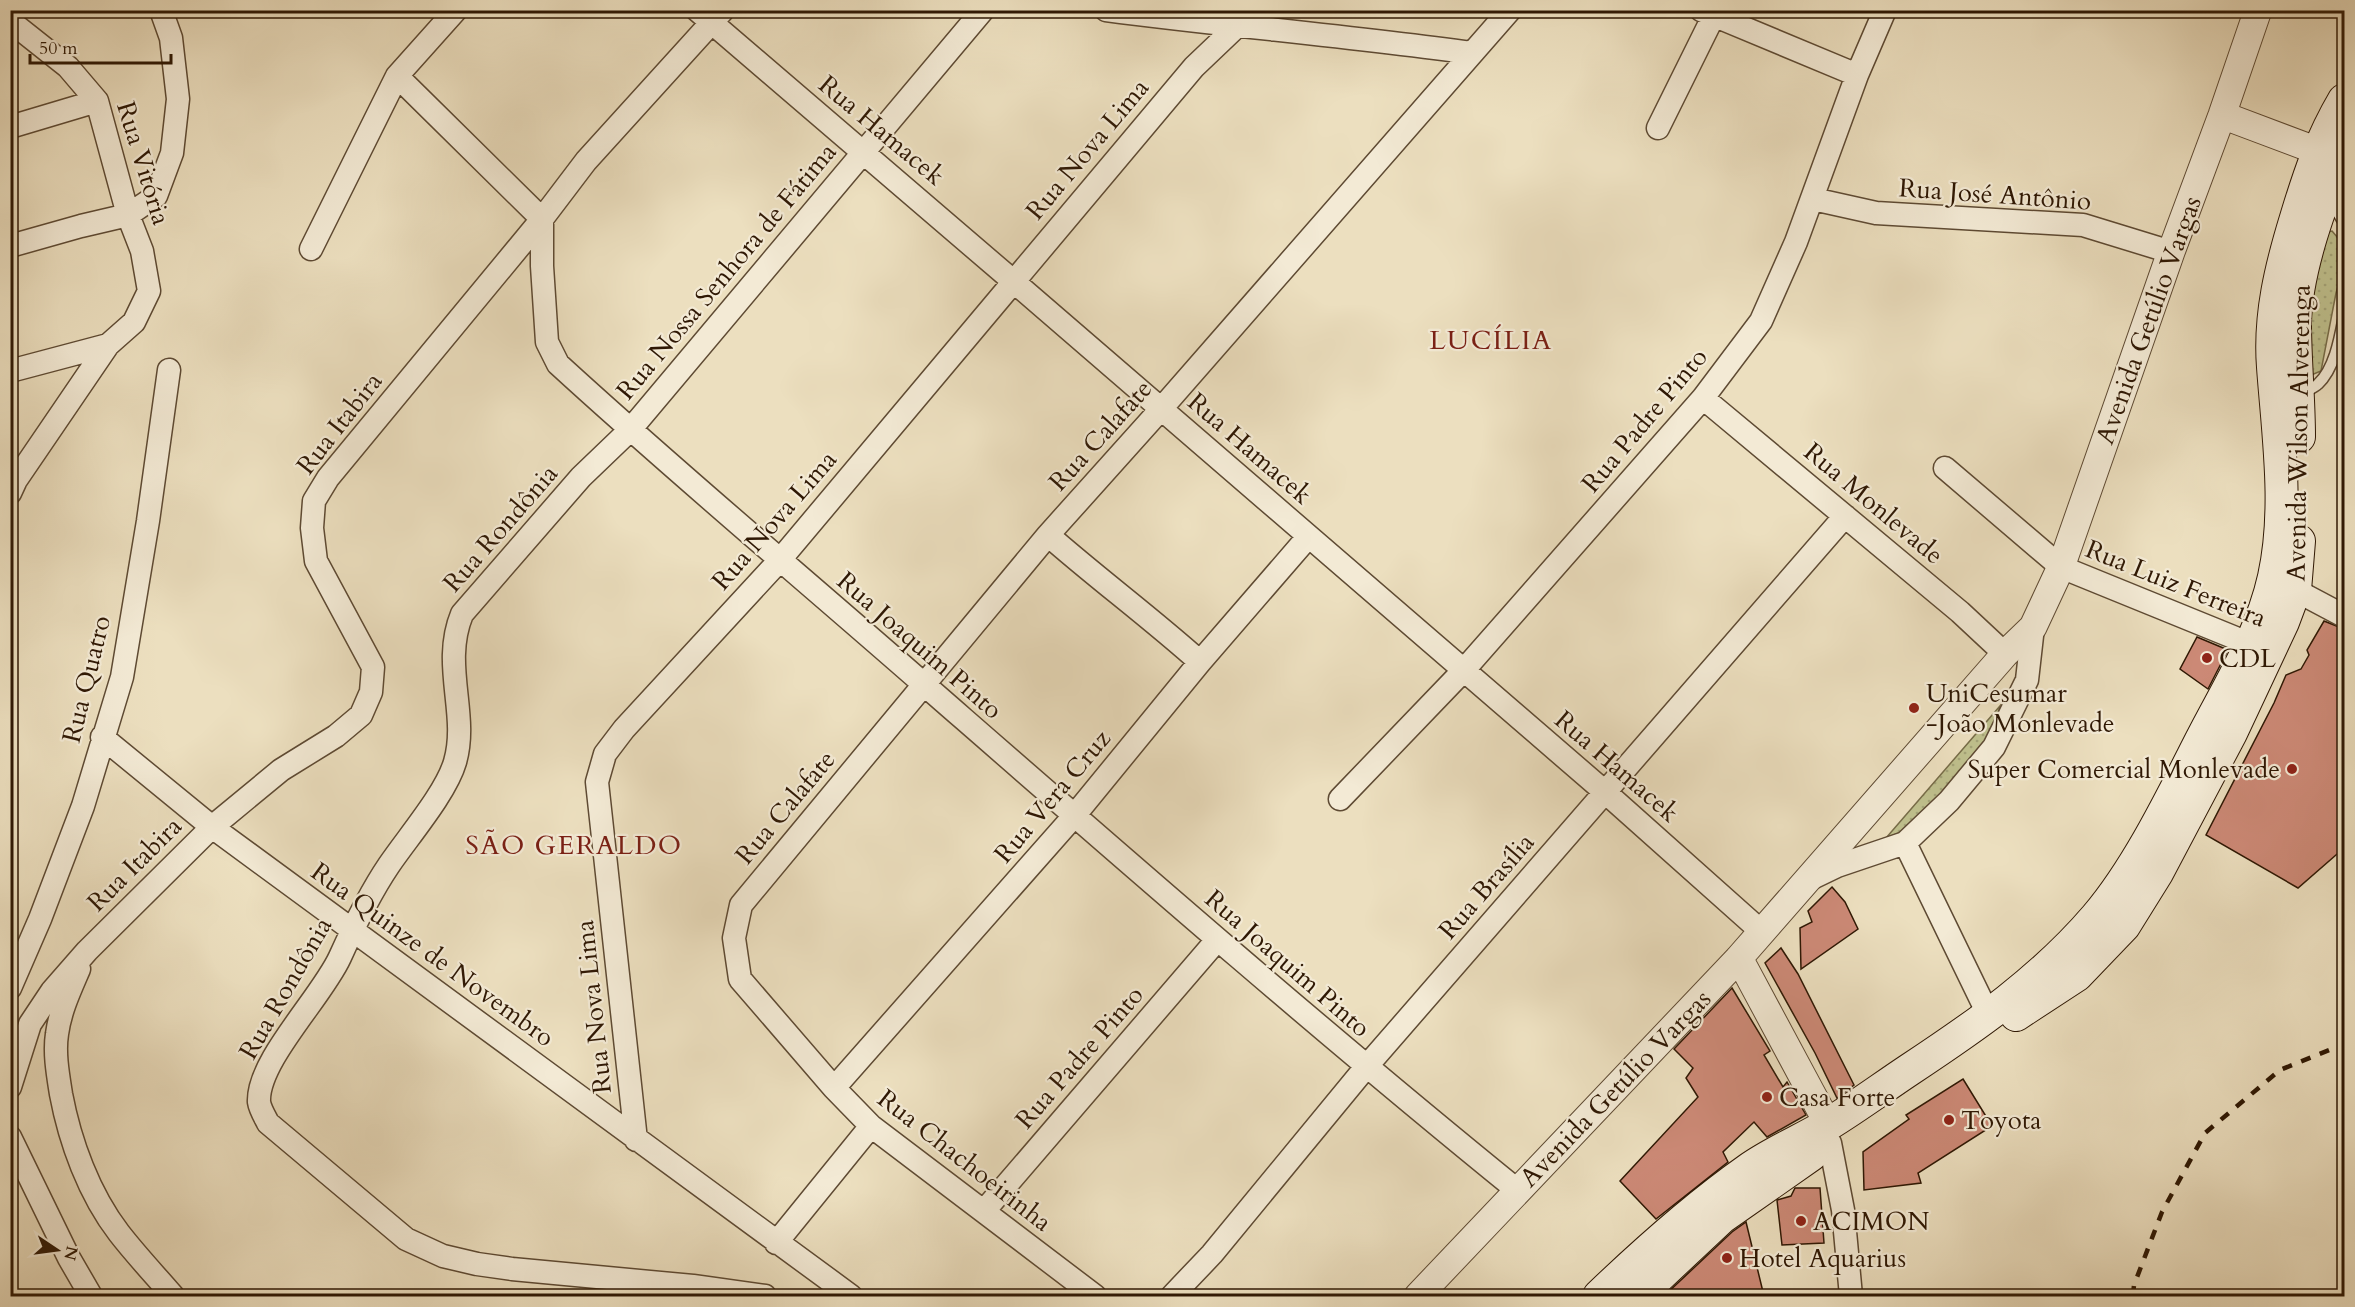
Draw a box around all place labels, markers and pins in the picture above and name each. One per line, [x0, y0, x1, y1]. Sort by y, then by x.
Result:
place label: CDL [2219, 641, 2276, 676]
marker: CDL [2200, 651, 2214, 665]
place label: UniCesumar -João Monlevade [1926, 676, 2115, 741]
marker: UniCesumar -João Monlevade [1907, 701, 1921, 715]
place label: Super Comercial Monlevade [1968, 752, 2280, 787]
marker: Super Comercial Monlevade [2285, 762, 2299, 776]
place label: Casa Forte [1779, 1080, 1895, 1115]
marker: Casa Forte [1760, 1090, 1774, 1104]
place label: Toyota [1961, 1103, 2041, 1138]
marker: Toyota [1942, 1113, 1956, 1127]
place label: ACIMON [1813, 1204, 1929, 1239]
marker: ACIMON [1794, 1214, 1808, 1228]
place label: Hotel Aquarius [1739, 1241, 1906, 1276]
marker: Hotel Aquarius [1720, 1251, 1734, 1265]

